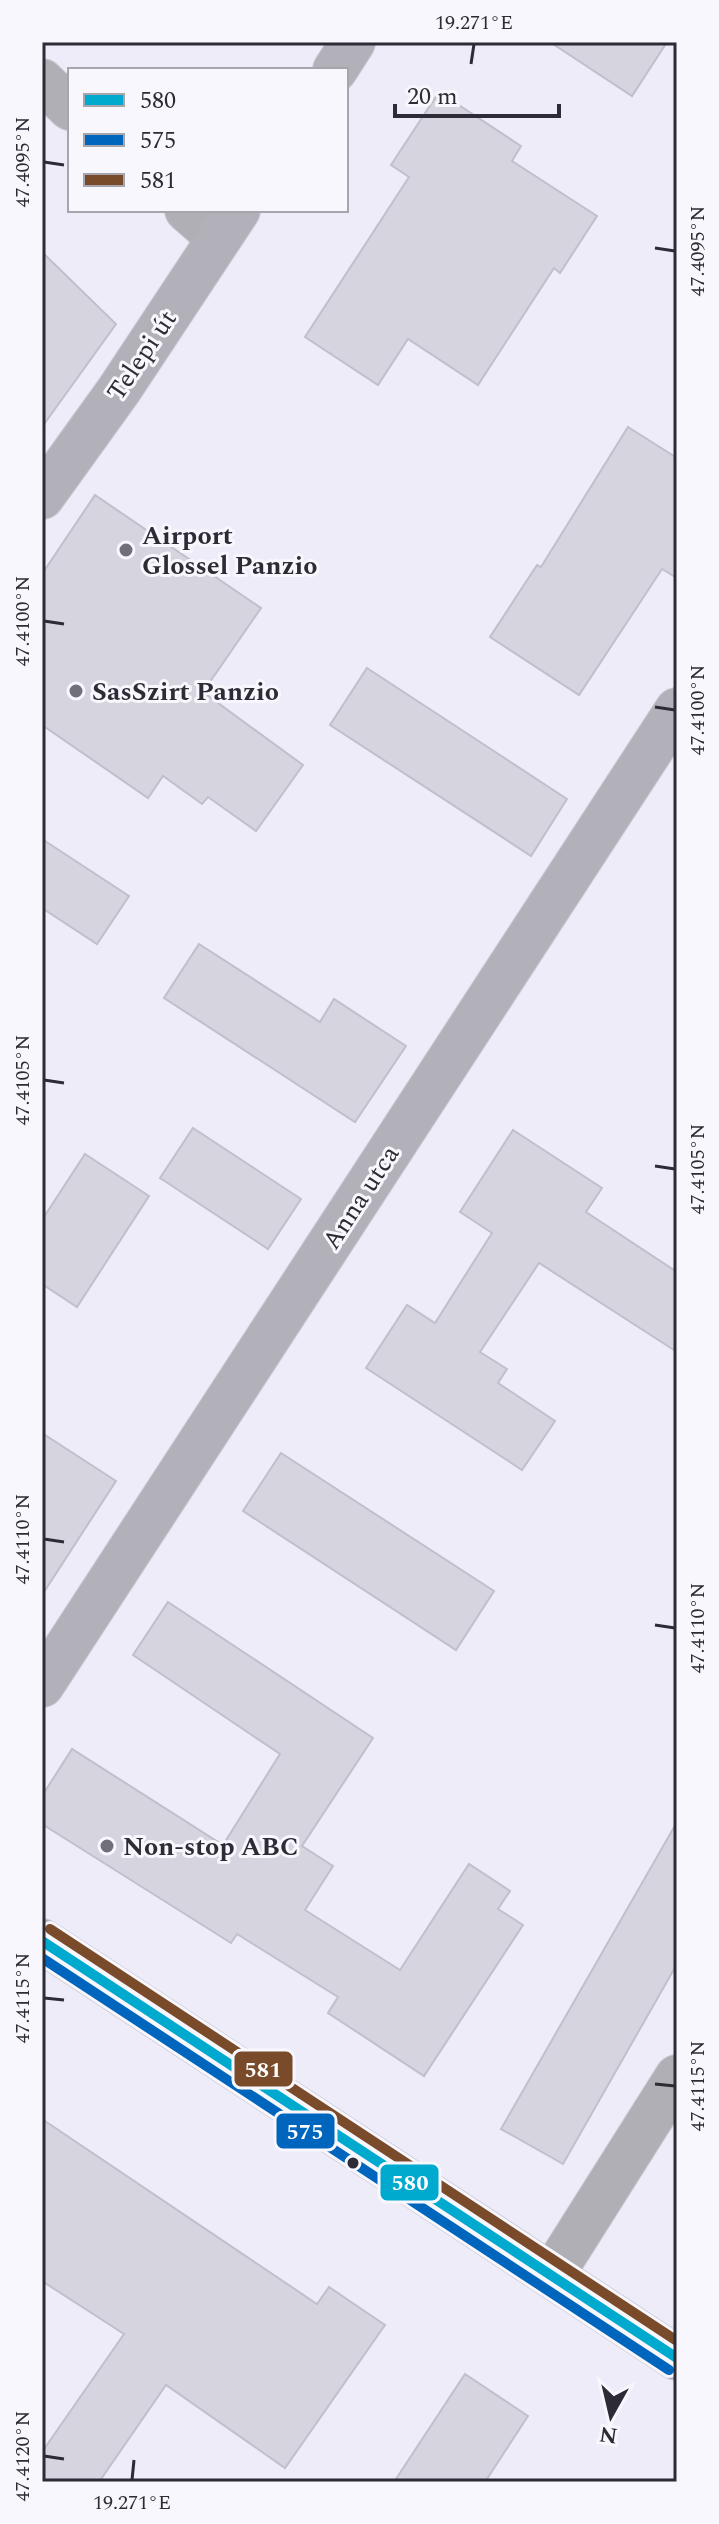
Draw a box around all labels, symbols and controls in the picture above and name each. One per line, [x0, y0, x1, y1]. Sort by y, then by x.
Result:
text: 19.271°E [435, 8, 513, 38]
legend [68, 68, 348, 212]
scale bar [395, 68, 559, 118]
text: 20 m [407, 79, 458, 115]
text: 580 [140, 83, 176, 119]
text: 47.4095°N [8, 117, 38, 207]
text: 575 [140, 123, 176, 159]
text: 581 [140, 163, 176, 199]
text: 47.4095°N [683, 206, 713, 296]
street label: Telepi út [97, 302, 187, 409]
place label: Airport Glossel Panzio [142, 516, 317, 586]
marker: Airport Glossel Panzio [117, 541, 135, 559]
text: 47.4100°N [8, 576, 38, 666]
text: 47.4100°N [683, 665, 713, 755]
place label: SasSzirt Panzio [92, 672, 279, 712]
marker: SasSzirt Panzio [67, 682, 85, 700]
text: 47.4105°N [8, 1035, 38, 1125]
text: 47.4105°N [683, 1124, 713, 1214]
street label: Anna utca [312, 1137, 410, 1258]
text: 47.4110°N [8, 1494, 38, 1584]
text: 47.4110°N [683, 1583, 713, 1673]
place label: Non-stop ABC [123, 1827, 299, 1867]
marker: Non-stop ABC [98, 1837, 116, 1855]
text: 47.4115°N [8, 1953, 38, 2043]
text: 47.4115°N [683, 2041, 713, 2131]
line badge: 581 [233, 2050, 294, 2088]
text: 581 [244, 2054, 282, 2087]
line badge: 575 [275, 2112, 336, 2150]
text: 575 [286, 2116, 324, 2149]
unlabelled marker [345, 2155, 361, 2171]
line badge: 580 [379, 2163, 440, 2202]
text: 580 [391, 2167, 429, 2200]
north arrow [571, 2376, 651, 2456]
text: 47.4120°N [8, 2411, 38, 2501]
text: N [597, 2417, 620, 2452]
text: 19.271°E [93, 2488, 171, 2518]

